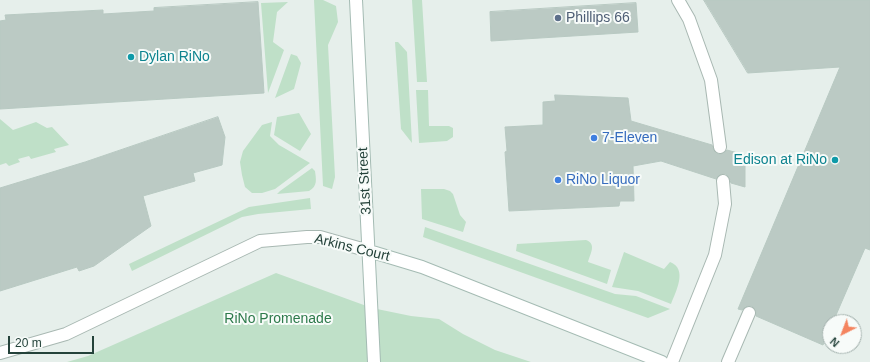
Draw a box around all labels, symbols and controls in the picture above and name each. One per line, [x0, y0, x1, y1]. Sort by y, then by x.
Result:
place label: Phillips 66 [566, 10, 630, 26]
marker: Phillips 66 [553, 13, 563, 23]
place label: Dylan RiNo [139, 49, 210, 65]
marker: Dylan RiNo [126, 52, 136, 62]
place label: 7-Eleven [602, 130, 657, 146]
marker: 7-Eleven [589, 133, 599, 143]
street label: 31st Street [355, 147, 375, 215]
place label: Edison at RiNo [734, 152, 827, 168]
marker: Edison at RiNo [830, 155, 840, 165]
place label: RiNo Liquor [566, 172, 640, 188]
marker: RiNo Liquor [553, 175, 563, 185]
street label: Arkins Court [313, 231, 391, 265]
park label: RiNo Promenade [224, 311, 332, 327]
north arrow [822, 314, 862, 354]
scale bar [10, 328, 96, 354]
text: N [828, 335, 842, 349]
text: 20 m [15, 336, 42, 350]

